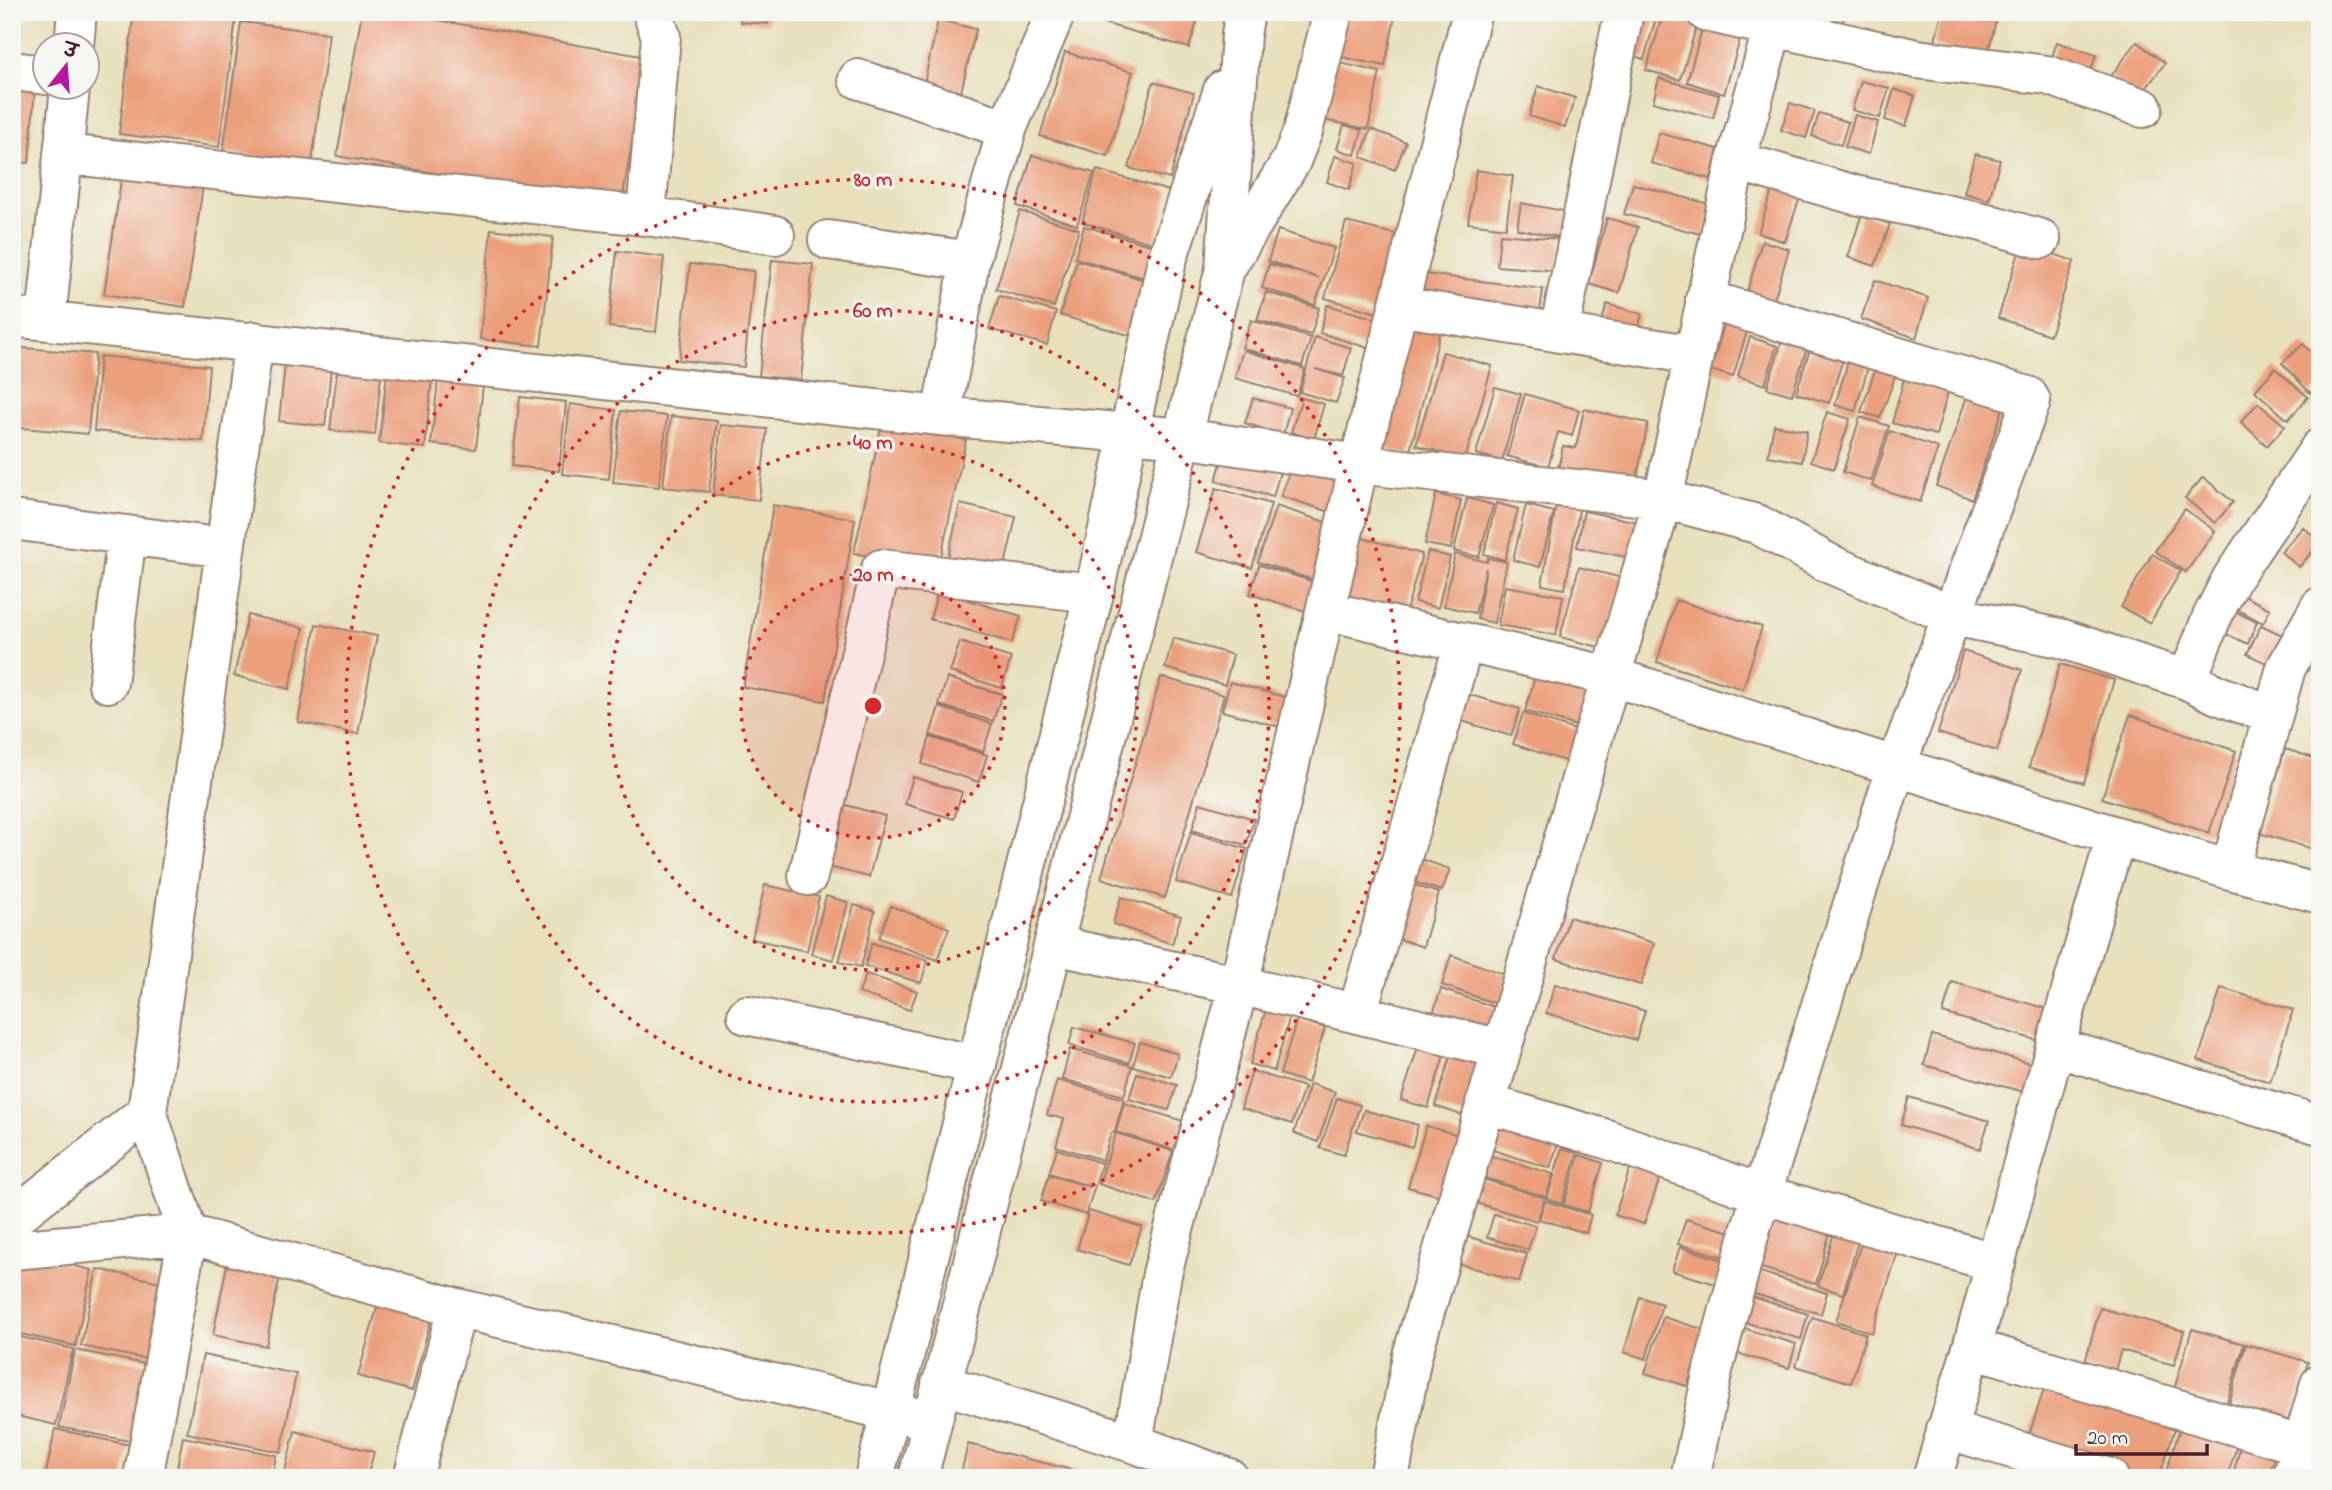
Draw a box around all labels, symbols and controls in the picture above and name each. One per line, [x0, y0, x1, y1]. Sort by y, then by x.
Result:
north arrow [32, 32, 102, 102]
text: उ [58, 37, 82, 68]
text: 80 m [853, 166, 892, 196]
text: 60 m [853, 297, 893, 327]
text: 40 m [853, 429, 893, 459]
text: 20 m [851, 561, 894, 591]
centre of rings [861, 694, 885, 718]
scale bar [2076, 1413, 2208, 1457]
text: 20 m [2087, 1424, 2128, 1454]

